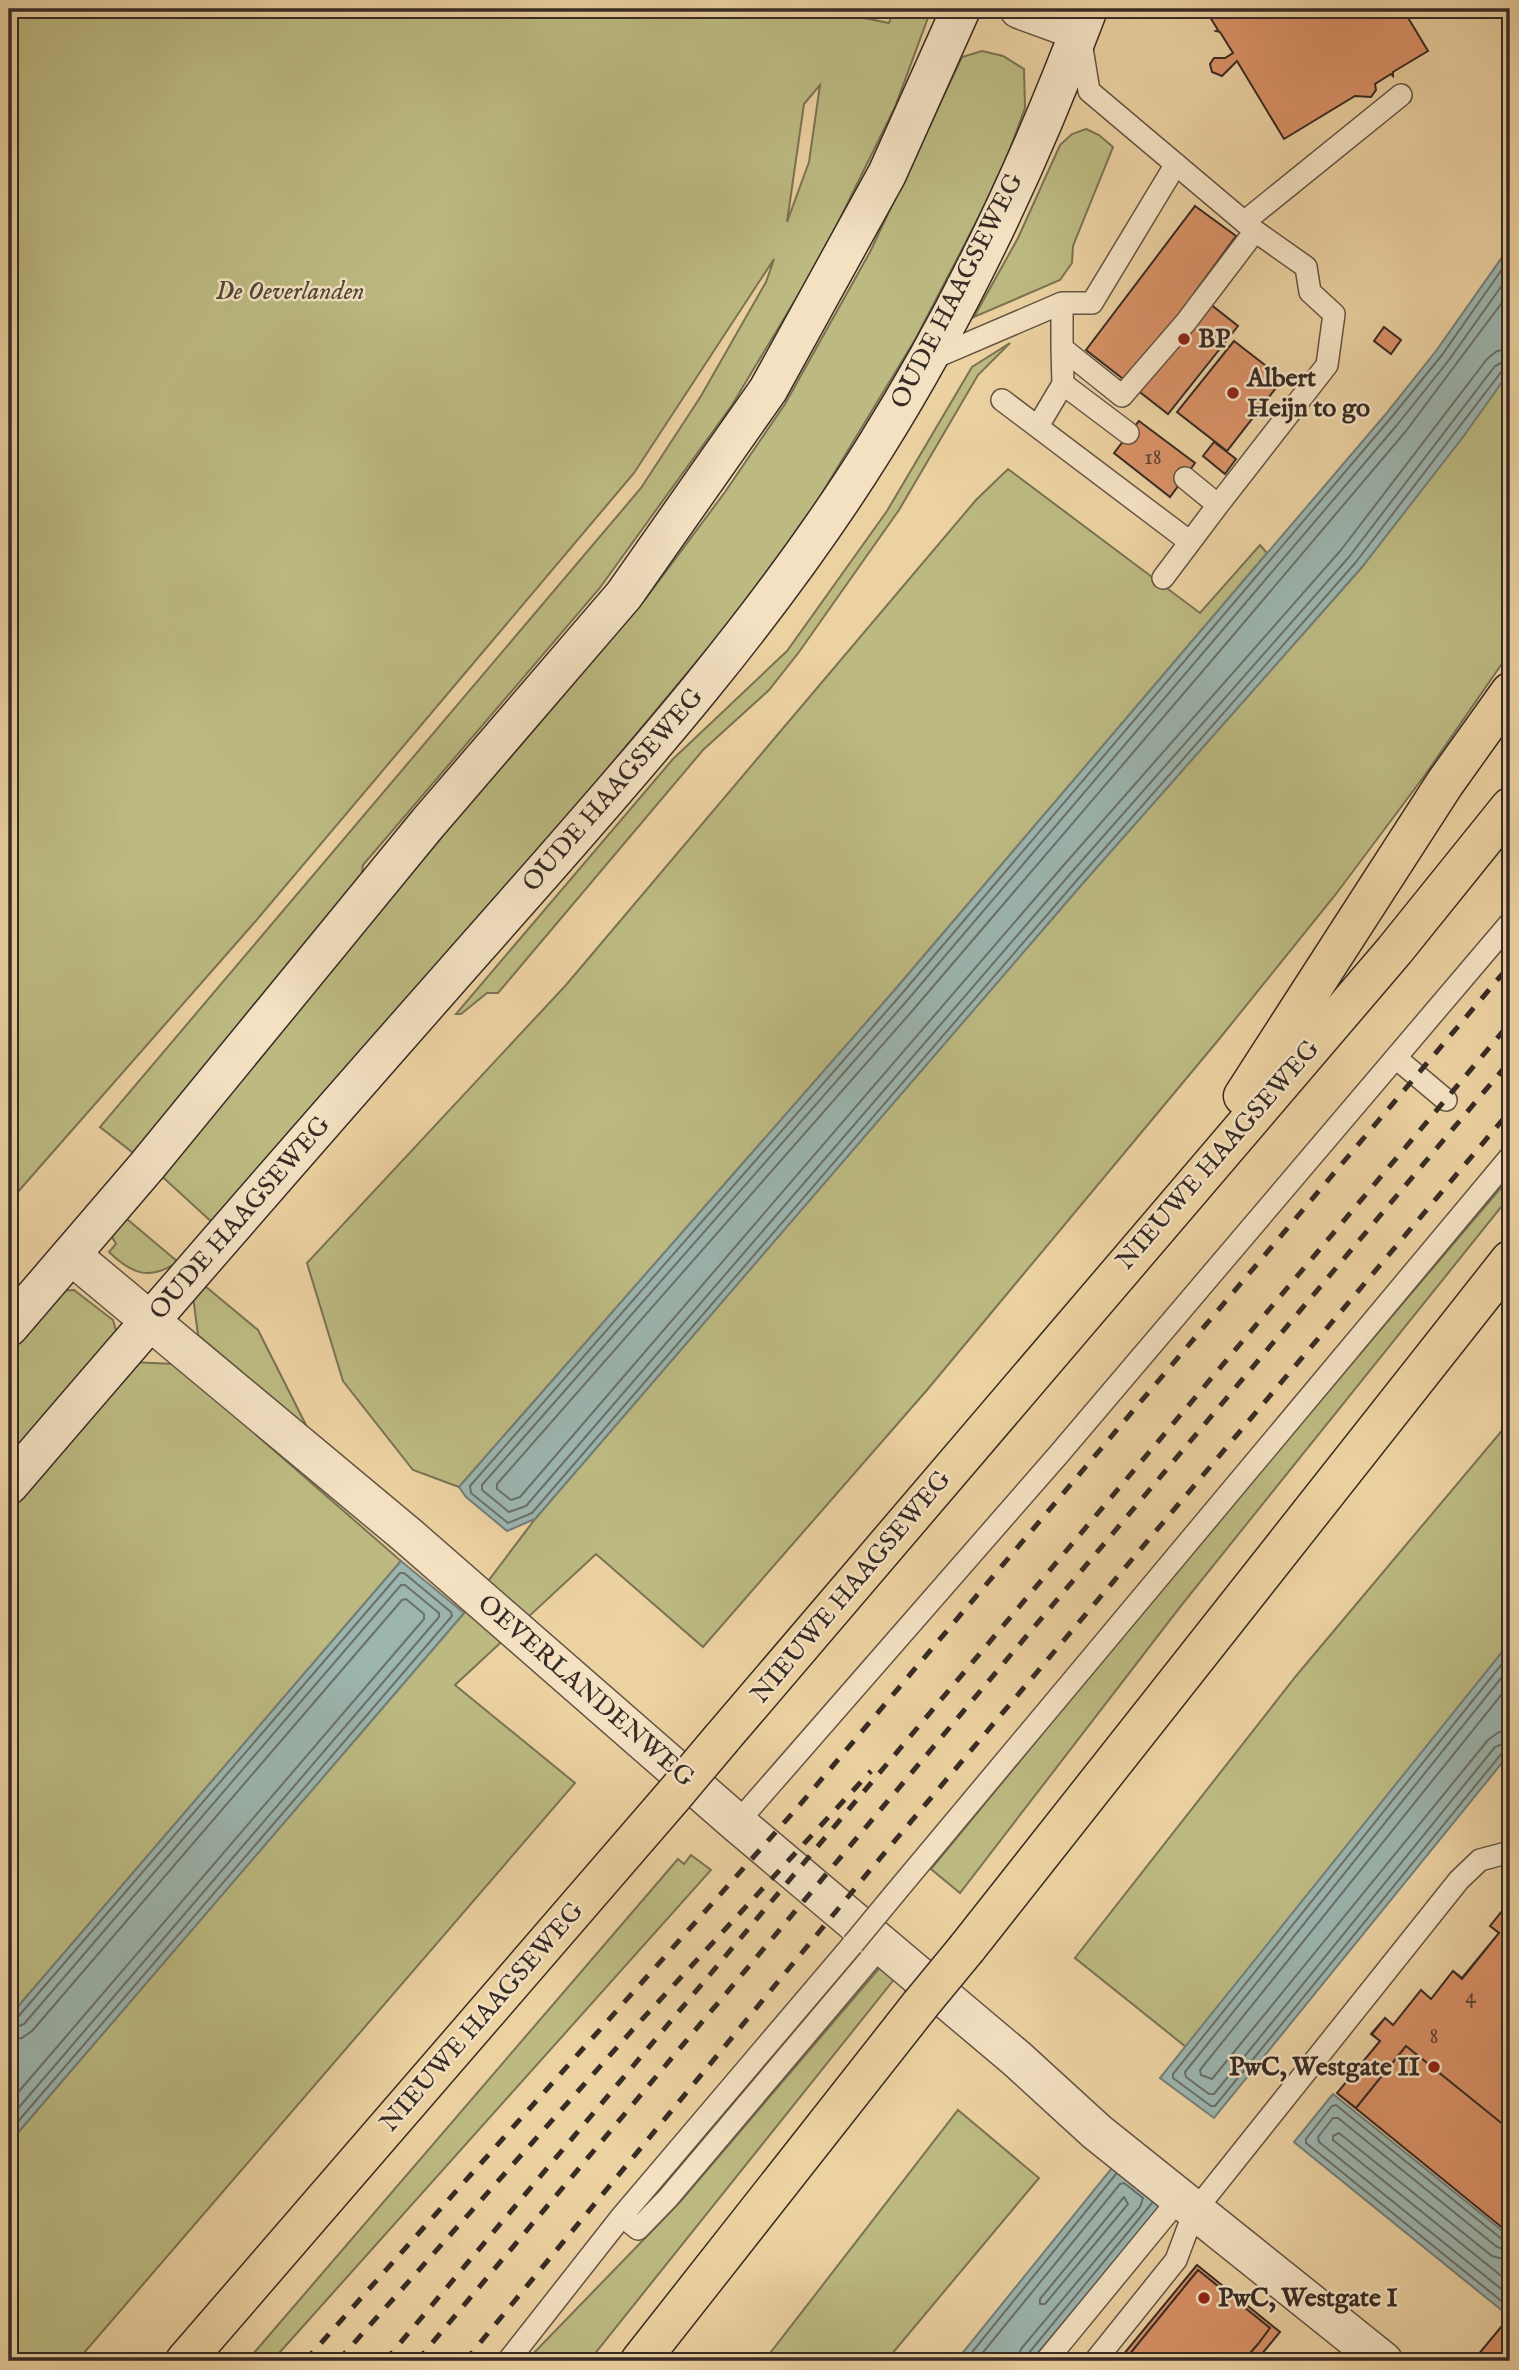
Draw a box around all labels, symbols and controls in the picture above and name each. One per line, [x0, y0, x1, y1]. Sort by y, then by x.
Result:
street label: OUDE HAAGSEWEG [883, 167, 1031, 414]
park label: De Oeverlanden [215, 275, 365, 308]
place label: BP [1198, 323, 1230, 356]
marker: BP [1176, 331, 1192, 347]
place label: Albert Heijn to go [1246, 362, 1370, 425]
marker: Albert Heijn to go [1225, 385, 1241, 401]
house number: 18 [1144, 443, 1162, 472]
street label: OUDE HAAGSEWEG [515, 681, 711, 899]
street label: NIEUWE HAAGSEWEG [1109, 1033, 1327, 1277]
street label: OUDE HAAGSEWEG [142, 1109, 338, 1327]
street label: NIEUWE HAAGSEWEG [744, 1463, 958, 1710]
street label: OEVERLANDENWEG [471, 1588, 702, 1794]
street label: NIEUWE HAAGSEWEG [373, 1895, 591, 2139]
house number: 4 [1465, 1982, 1477, 2011]
house number: 8 [1429, 2022, 1439, 2051]
place label: PwC, Westgate II [1229, 2051, 1420, 2084]
marker: PwC, Westgate II [1426, 2059, 1442, 2075]
place label: PwC, Westgate I [1218, 2282, 1398, 2315]
marker: PwC, Westgate I [1196, 2290, 1212, 2306]

